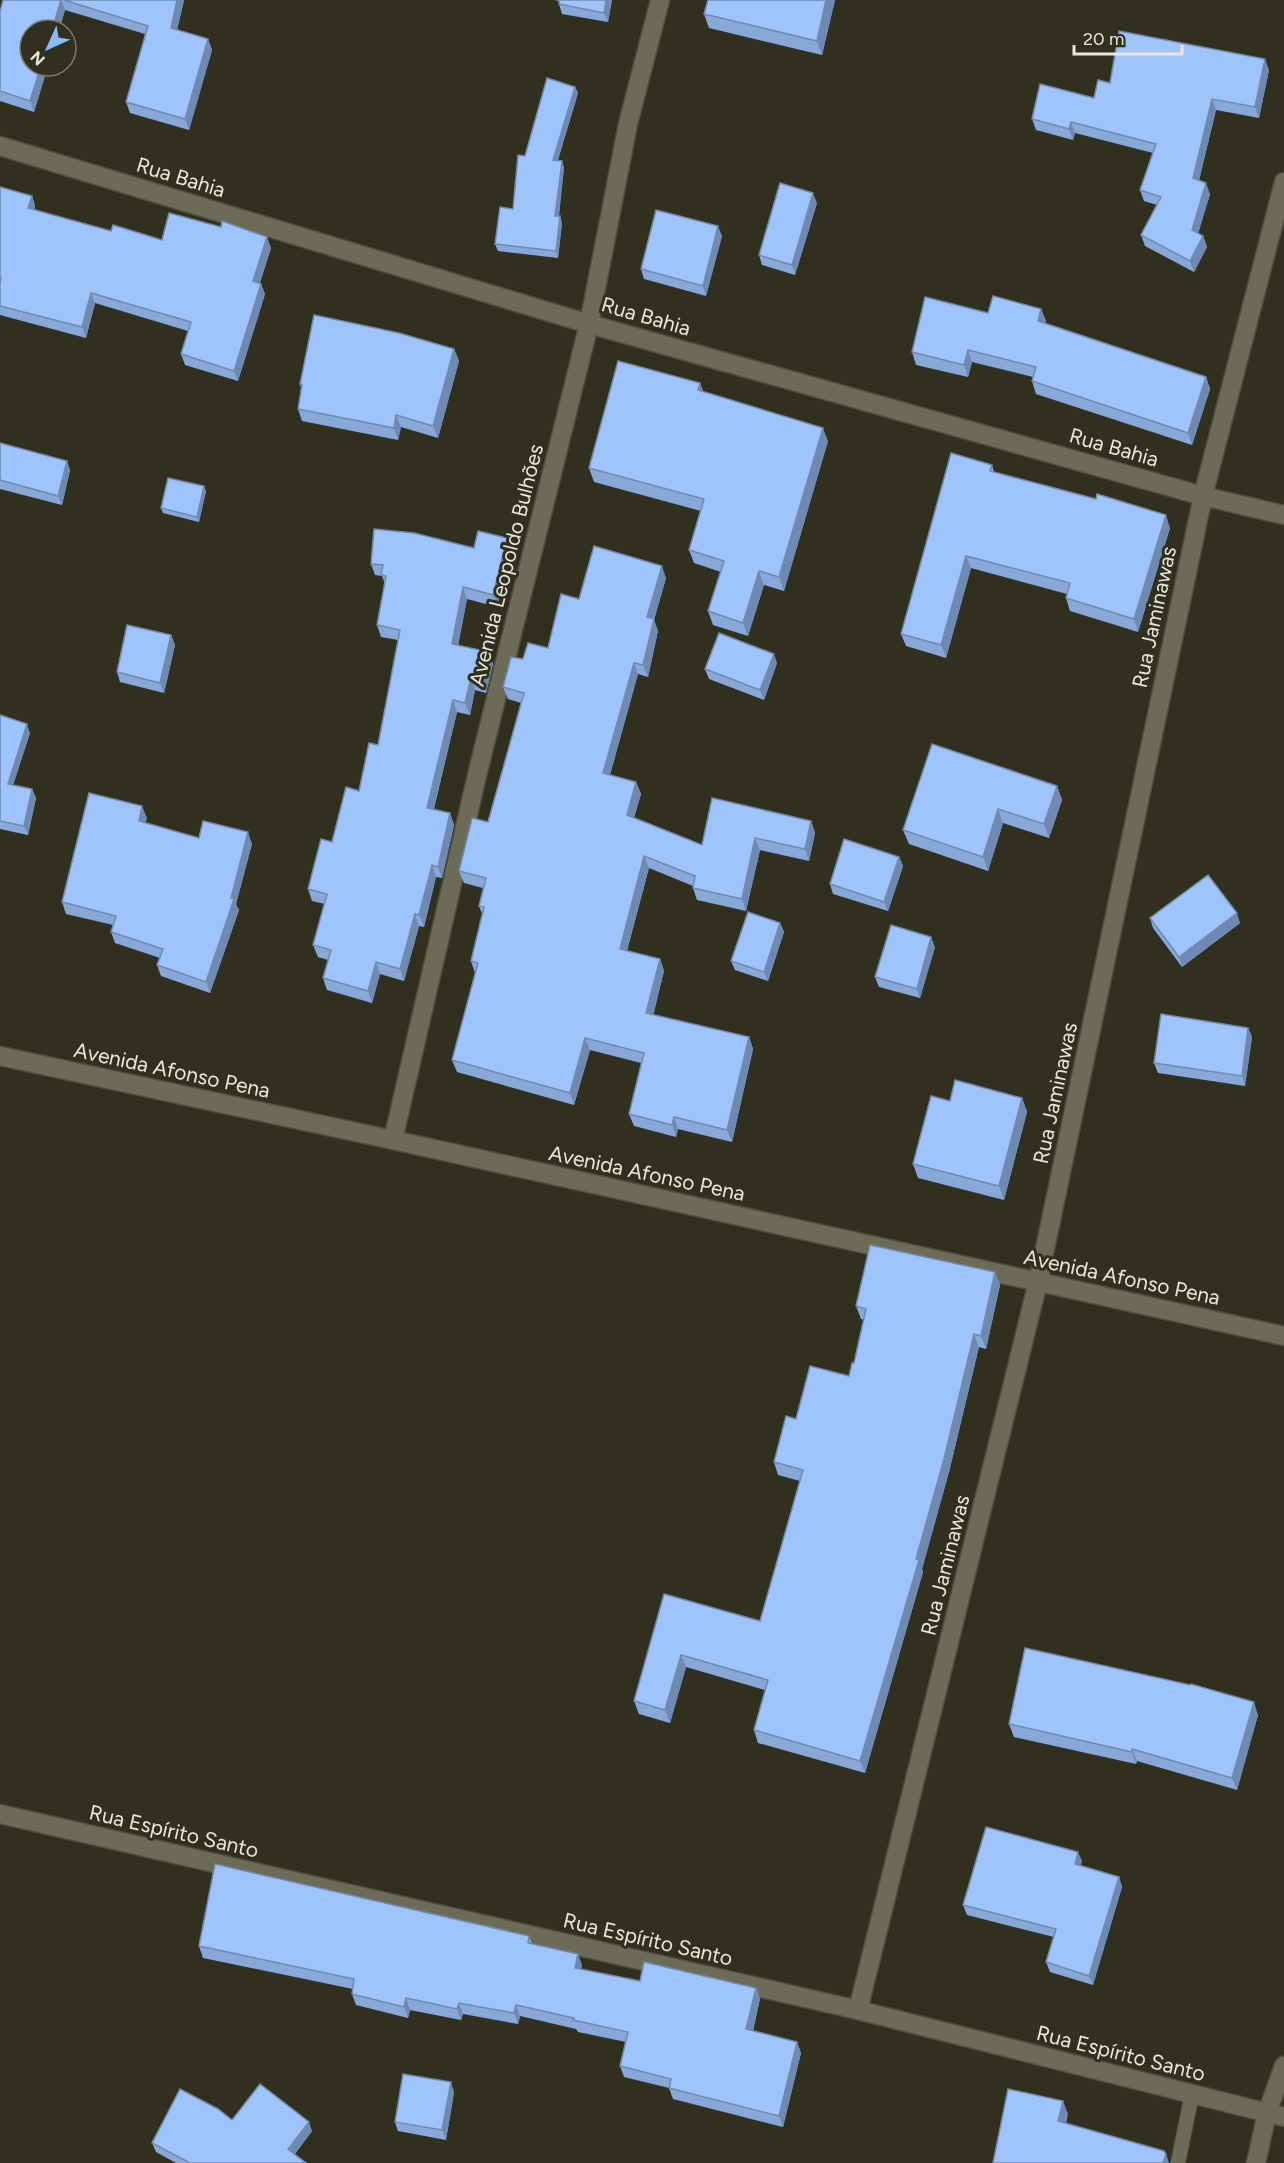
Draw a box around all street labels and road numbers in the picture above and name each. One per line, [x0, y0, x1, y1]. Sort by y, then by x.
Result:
street label: Rua Bahia [134, 152, 228, 202]
street label: Rua Bahia [599, 291, 693, 341]
street label: Rua Bahia [1067, 422, 1161, 472]
street label: Avenida Leopoldo Bulhões [464, 441, 548, 689]
street label: Rua Jaminawas [1127, 544, 1181, 690]
street label: Rua Jaminawas [1028, 1020, 1082, 1166]
street label: Avenida Afonso Pena [72, 1037, 272, 1103]
street label: Avenida Afonso Pena [547, 1140, 747, 1206]
street label: Avenida Afonso Pena [1022, 1244, 1222, 1310]
street label: Rua Jaminawas [915, 1492, 975, 1638]
street label: Rua Espírito Santo [87, 1799, 261, 1863]
street label: Rua Espírito Santo [561, 1907, 735, 1971]
street label: Rua Espírito Santo [1034, 2020, 1208, 2086]

